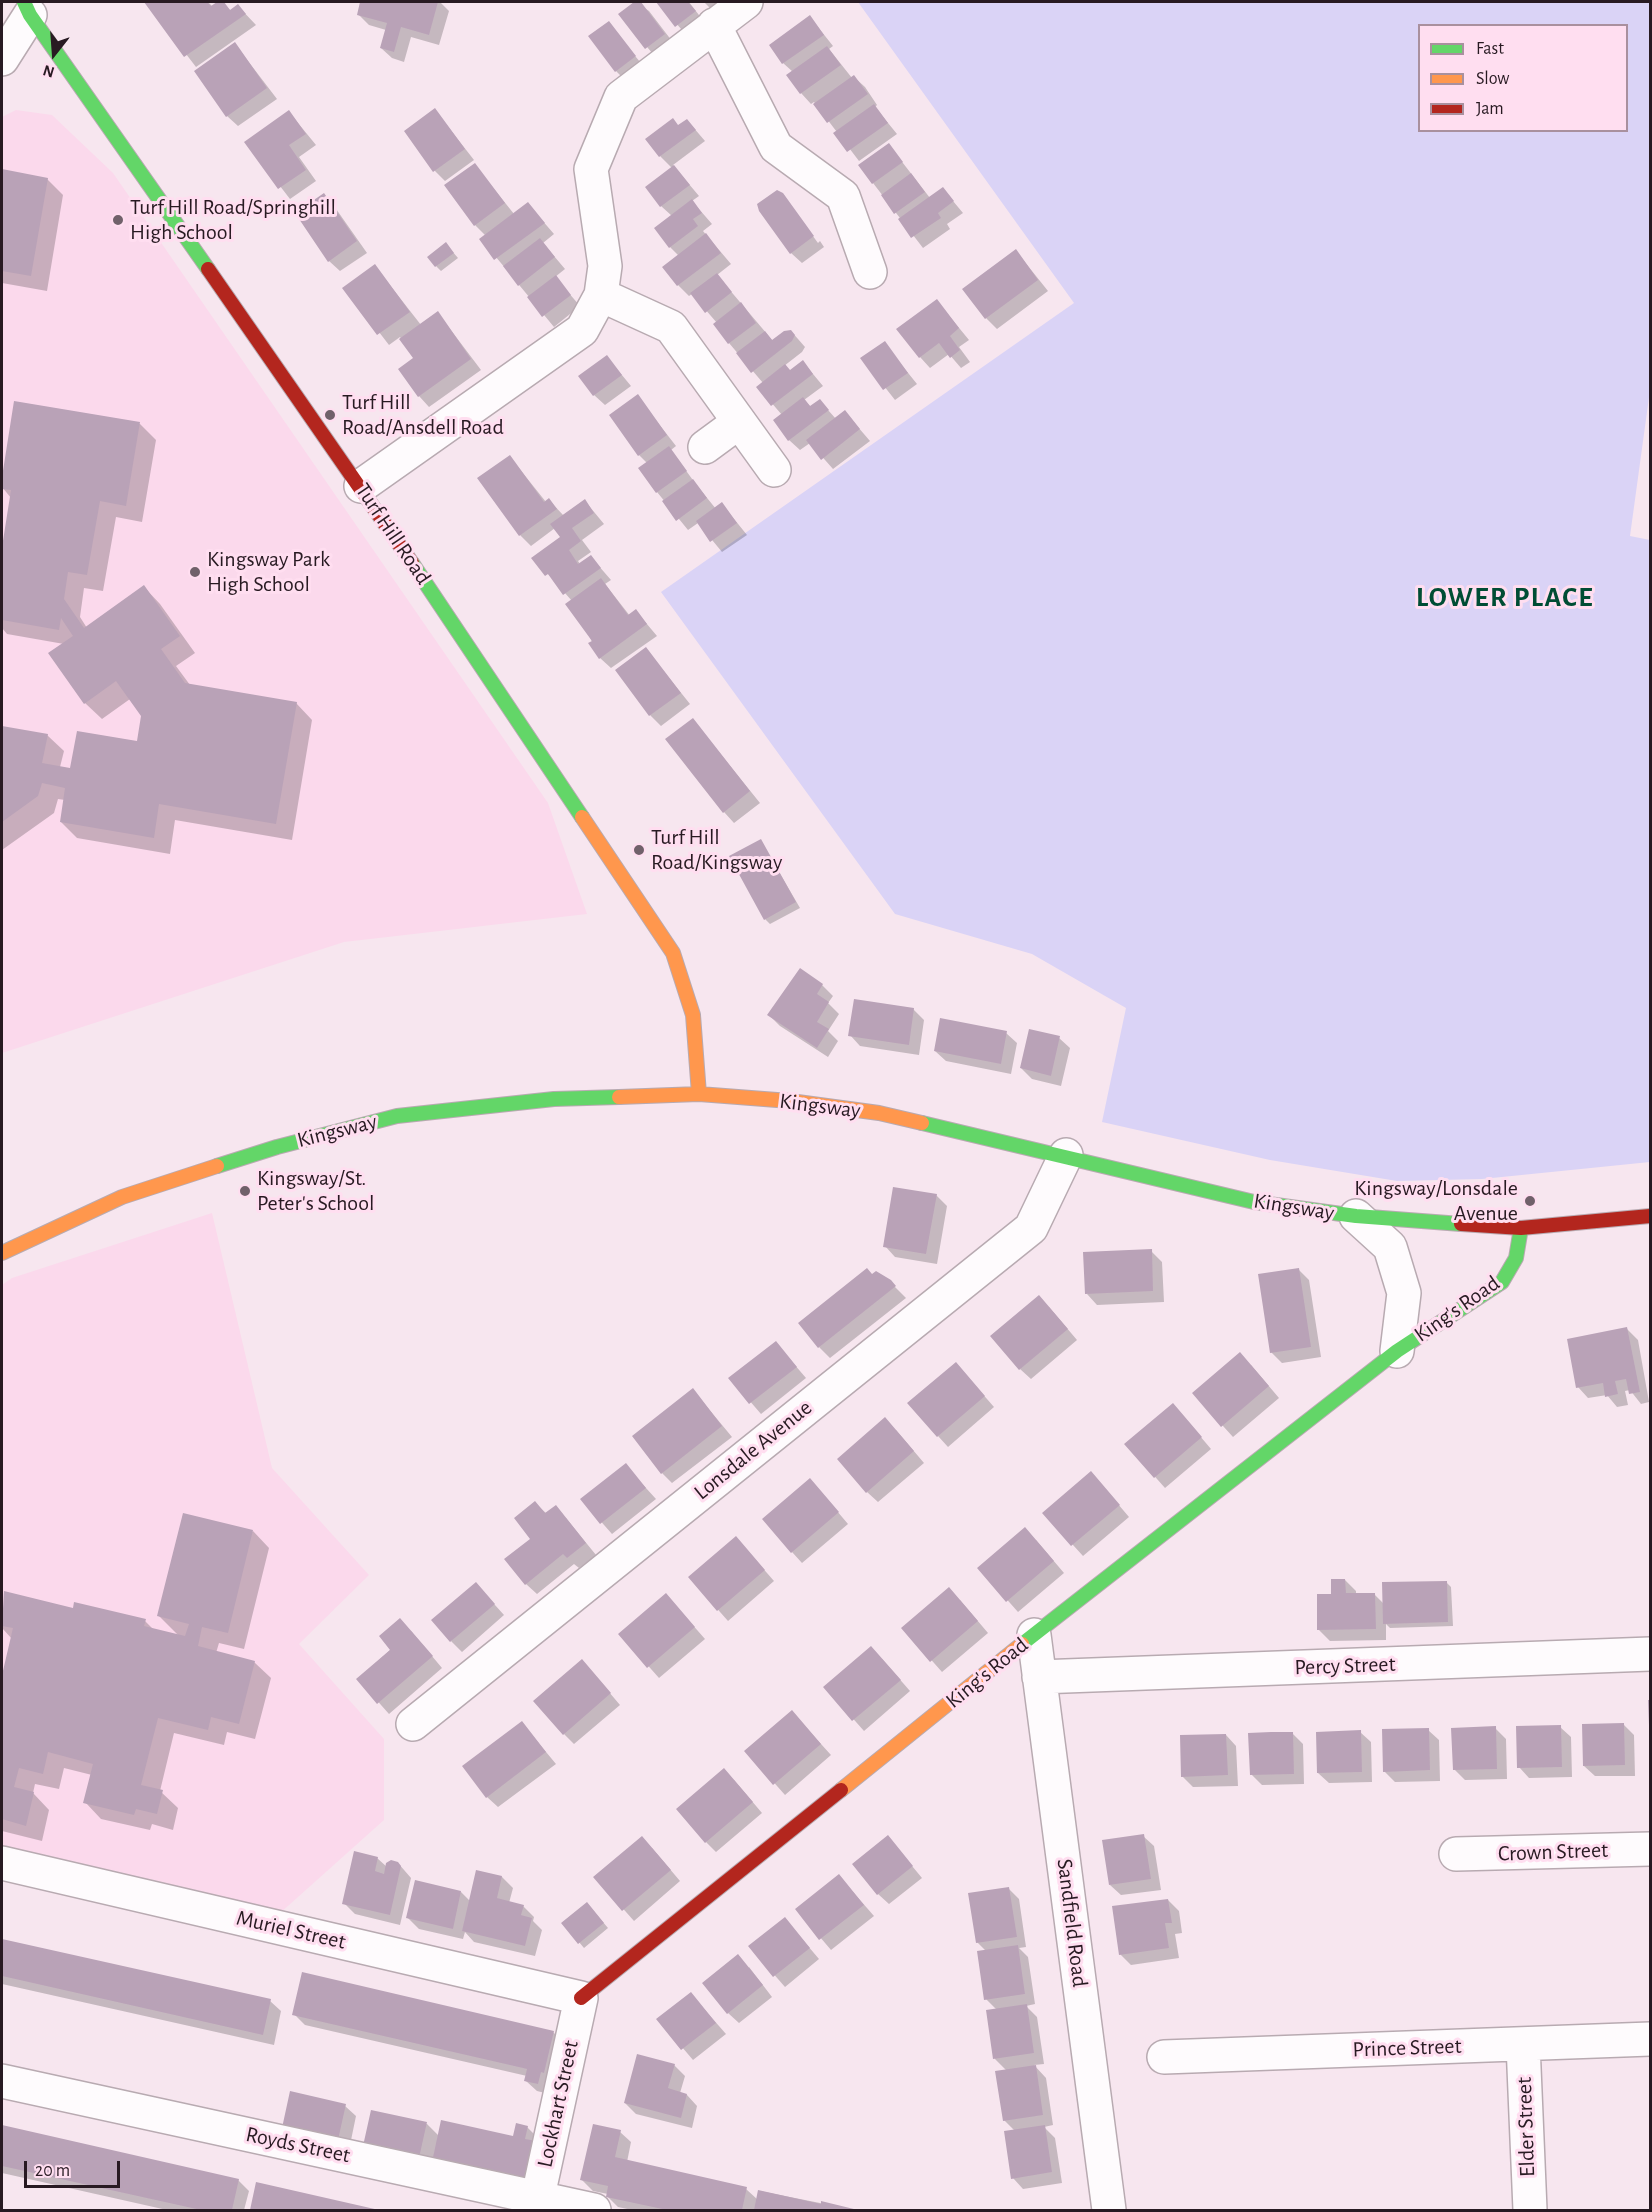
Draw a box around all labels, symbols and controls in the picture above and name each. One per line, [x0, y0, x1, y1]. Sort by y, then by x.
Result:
north arrow [24, 24, 84, 84]
legend [1418, 24, 1628, 132]
text: Fast [1476, 40, 1504, 58]
text: N [41, 62, 56, 80]
text: Slow [1476, 70, 1509, 88]
text: Jam [1476, 100, 1504, 118]
place label: Turf Hill Road/Springhill High School [130, 194, 336, 246]
marker: Turf Hill Road/Springhill High School [111, 213, 125, 227]
place label: Turf Hill Road/Ansdell Road [342, 389, 504, 440]
marker: Turf Hill Road/Ansdell Road [323, 408, 337, 422]
street label: Turf Hill Road [350, 478, 436, 590]
place label: Kingsway Park High School [207, 546, 330, 598]
marker: Kingsway Park High School [188, 565, 202, 579]
district label: LOWER PLACE [1416, 581, 1594, 615]
place label: Turf Hill Road/Kingsway [651, 824, 782, 876]
marker: Turf Hill Road/Kingsway [632, 843, 646, 857]
street label: Kingsway [778, 1088, 862, 1124]
street label: Kingsway [294, 1108, 380, 1154]
place label: Kingsway/St. Peter's School [257, 1165, 374, 1216]
place label: Kingsway/Lonsdale Avenue [1354, 1175, 1518, 1226]
marker: Kingsway/St. Peter's School [238, 1184, 252, 1198]
street label: Kingsway [1252, 1188, 1336, 1226]
marker: Kingsway/Lonsdale Avenue [1523, 1194, 1537, 1208]
street label: King's Road [1409, 1270, 1505, 1348]
street label: Lonsdale Avenue [689, 1394, 817, 1506]
street label: King's Road [941, 1632, 1033, 1714]
street label: Percy Street [1294, 1651, 1396, 1681]
street label: Crown Street [1497, 1837, 1609, 1867]
street label: Sandfield Road [1051, 1857, 1093, 1989]
street label: Muriel Street [234, 1905, 348, 1955]
street label: Prince Street [1352, 2033, 1462, 2063]
street label: Lockhart Street [532, 2038, 584, 2170]
street label: Elder Street [1511, 2077, 1541, 2177]
street label: Royds Street [243, 2121, 353, 2169]
scale bar [27, 2149, 123, 2187]
text: 20 m [35, 2162, 70, 2180]

